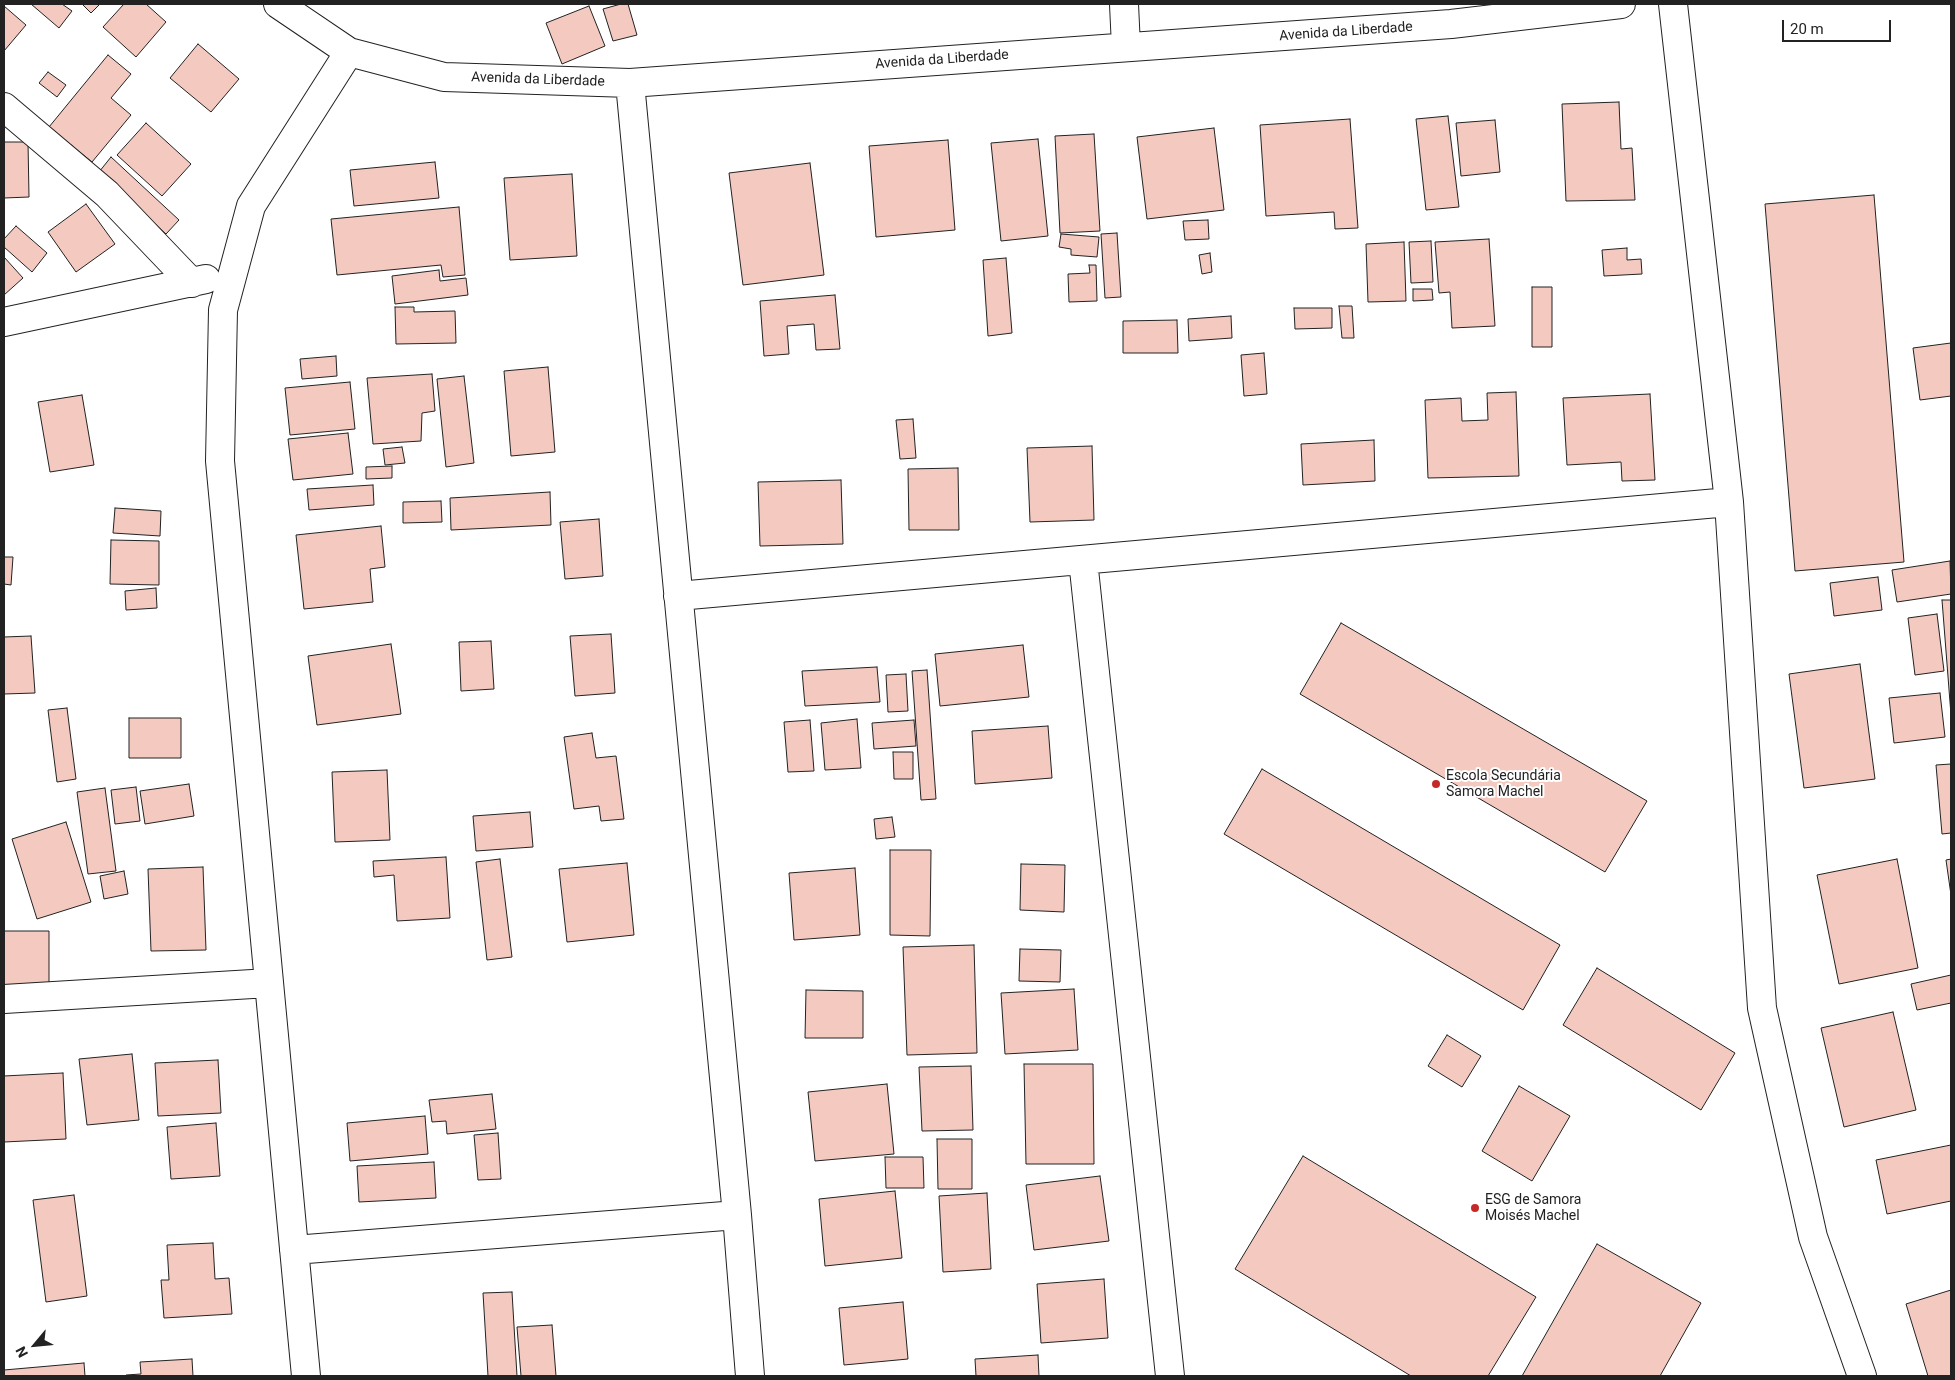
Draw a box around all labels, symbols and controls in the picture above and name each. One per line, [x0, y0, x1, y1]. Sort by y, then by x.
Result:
scale bar [1785, 10, 1894, 42]
street label: Avenida da Liberdade [1279, 19, 1413, 45]
text: 20 m [1790, 20, 1824, 38]
street label: Avenida da Liberdade [875, 47, 1009, 73]
street label: Avenida da Liberdade [471, 69, 605, 91]
place label: Escola Secundária Samora Machel [1446, 768, 1561, 800]
marker: Escola Secundária Samora Machel [1430, 778, 1442, 790]
place label: ESG de Samora Moisés Machel [1485, 1192, 1581, 1224]
marker: ESG de Samora Moisés Machel [1469, 1202, 1481, 1214]
north arrow [10, 1320, 60, 1370]
text: N [12, 1344, 31, 1360]

